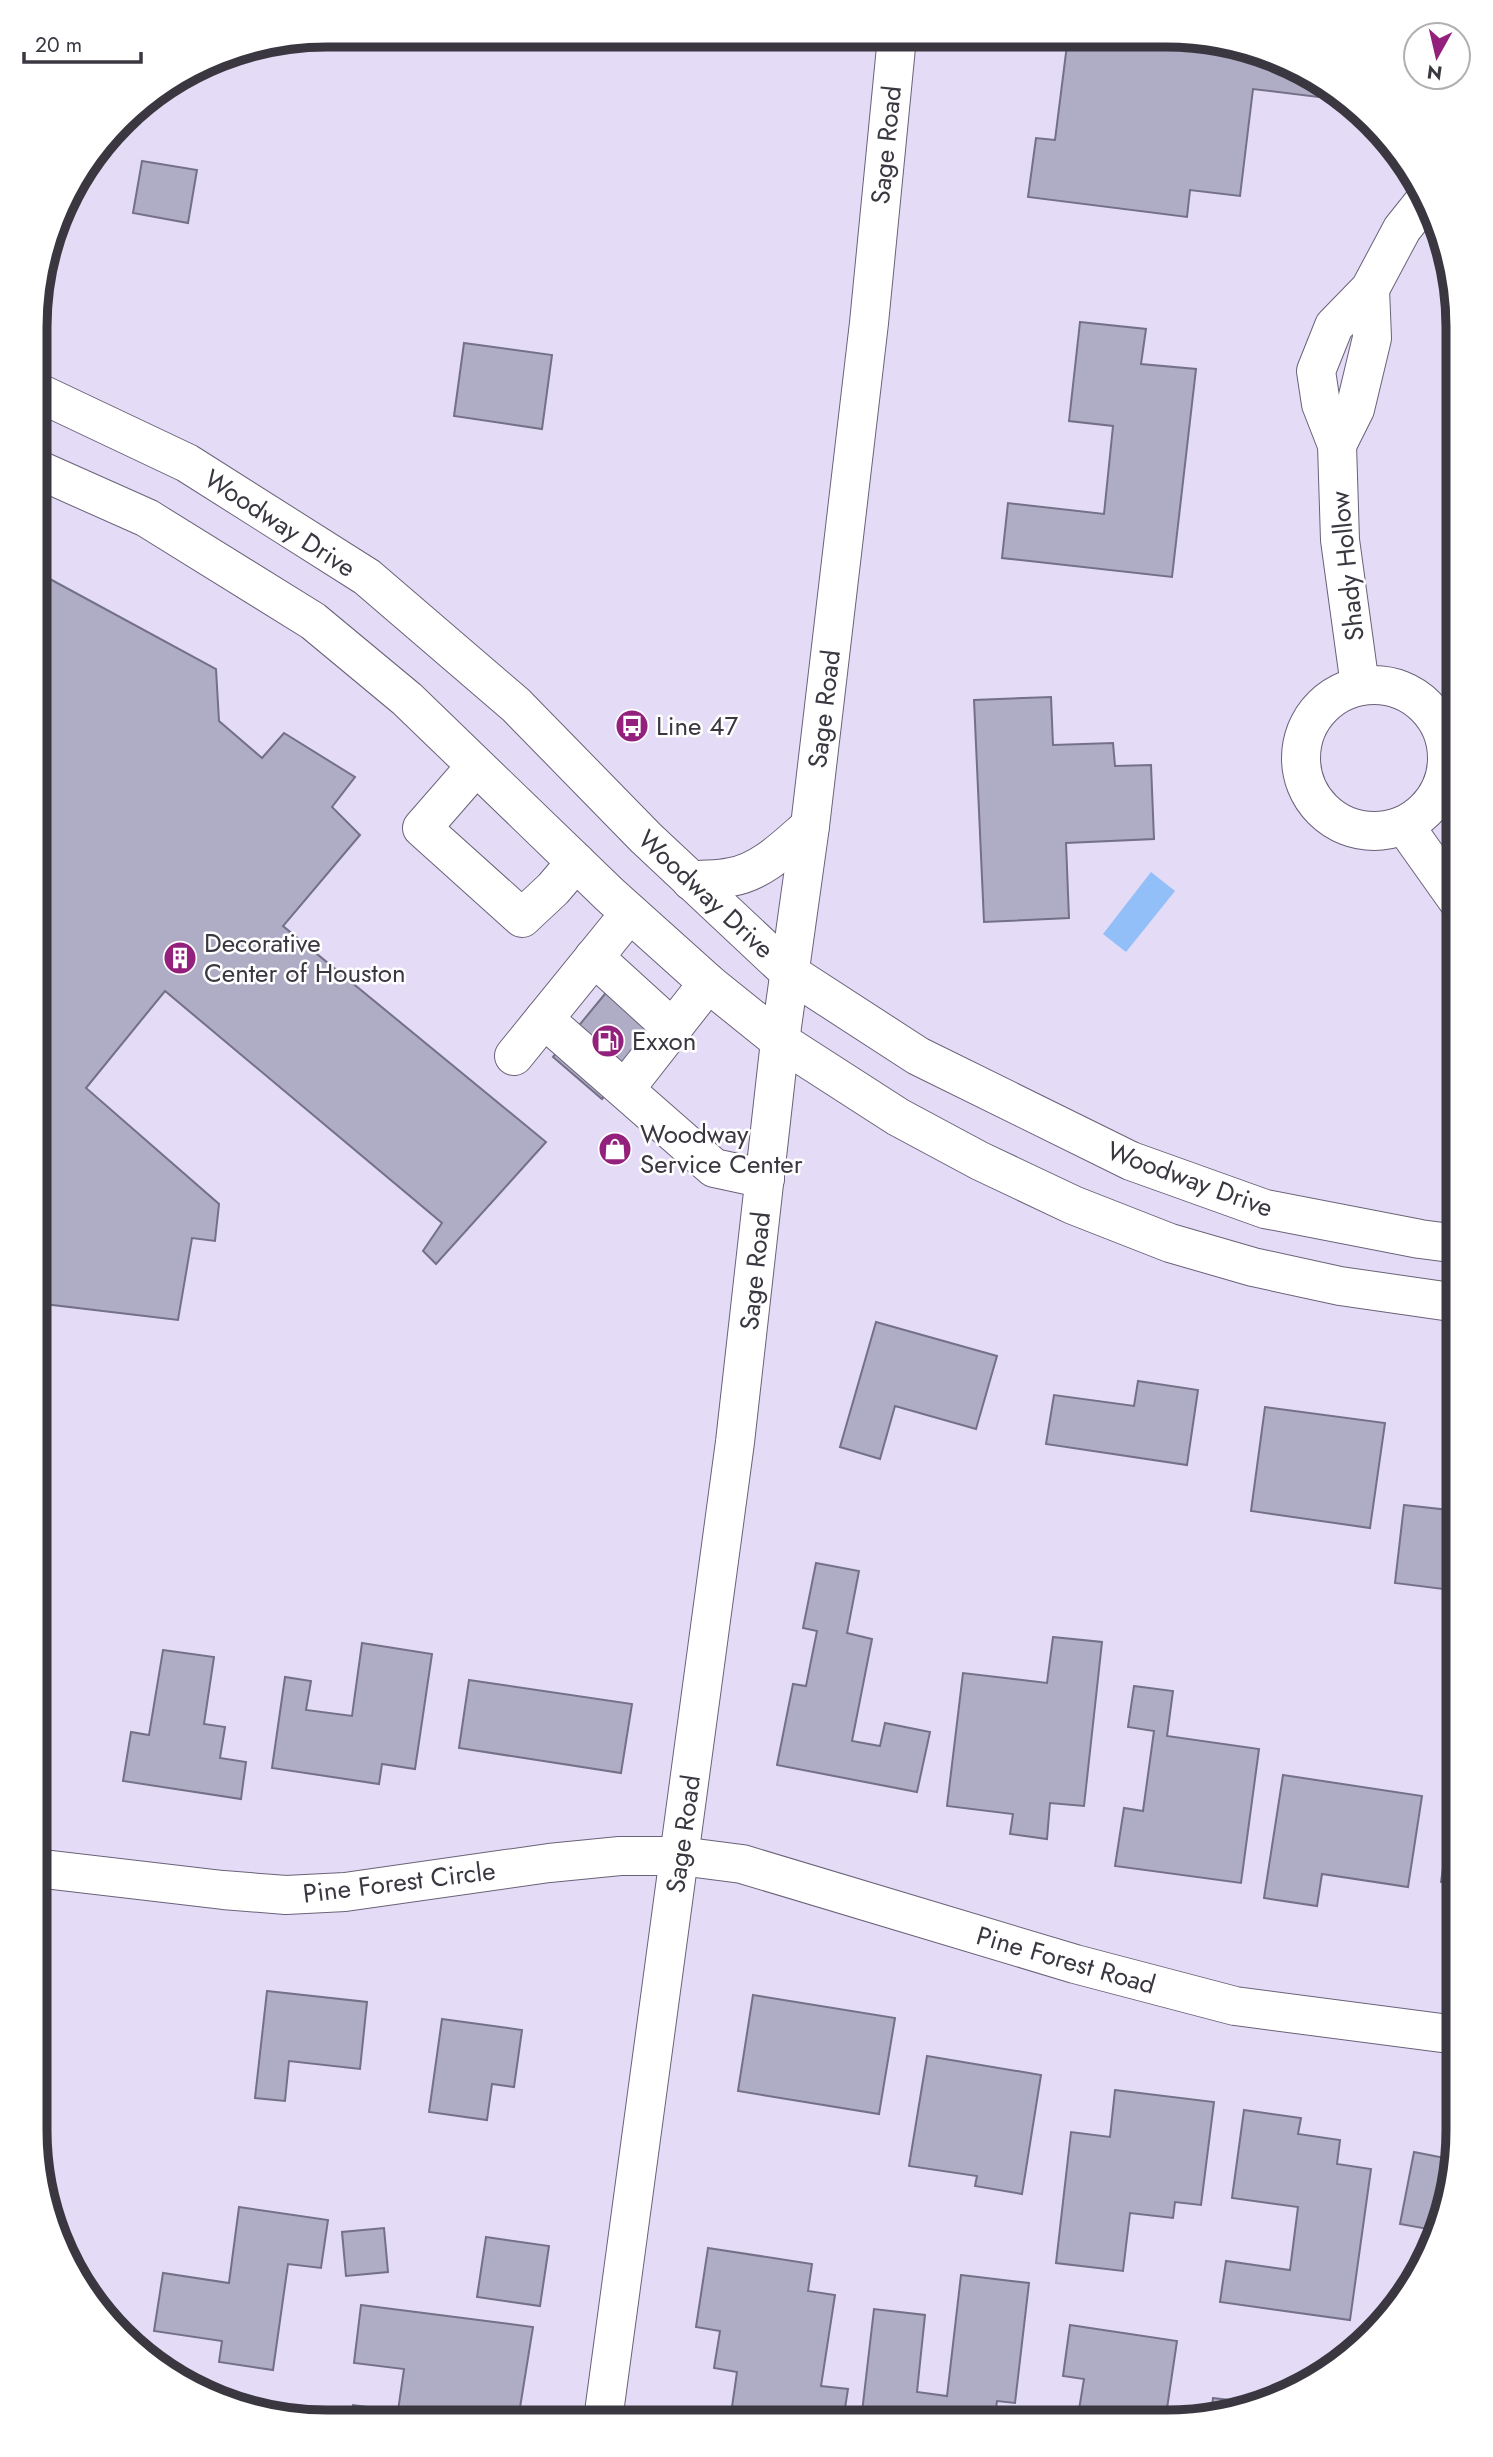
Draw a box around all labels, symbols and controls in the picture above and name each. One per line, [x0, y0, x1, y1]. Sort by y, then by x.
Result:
scale bar [24, 21, 142, 65]
north arrow [1402, 21, 1472, 91]
text: 20 m [35, 30, 82, 60]
text: N [1425, 58, 1444, 87]
street label: Sage Road [861, 84, 911, 206]
street label: Woodway Drive [197, 460, 363, 586]
street label: Shady Hollow [1320, 489, 1374, 643]
street label: Sage Road [798, 648, 850, 770]
bus stop icon: Line 47 [613, 707, 651, 745]
place label: Line 47 [656, 707, 738, 745]
street label: Woodway Drive [629, 821, 783, 967]
place label: Decorative Center of Houston [204, 924, 406, 992]
building icon: Decorative Center of Houston [161, 939, 199, 977]
fuel station icon: Exxon [589, 1022, 627, 1060]
place label: Exxon [632, 1022, 696, 1060]
place label: Woodway Service Center [640, 1115, 803, 1183]
shop icon: Woodway Service Center [596, 1130, 634, 1168]
street label: Woodway Drive [1102, 1131, 1278, 1227]
street label: Sage Road [730, 1210, 780, 1332]
street label: Sage Road [656, 1773, 710, 1895]
street label: Pine Forest Circle [301, 1851, 497, 1913]
street label: Pine Forest Road [972, 1916, 1160, 2004]

